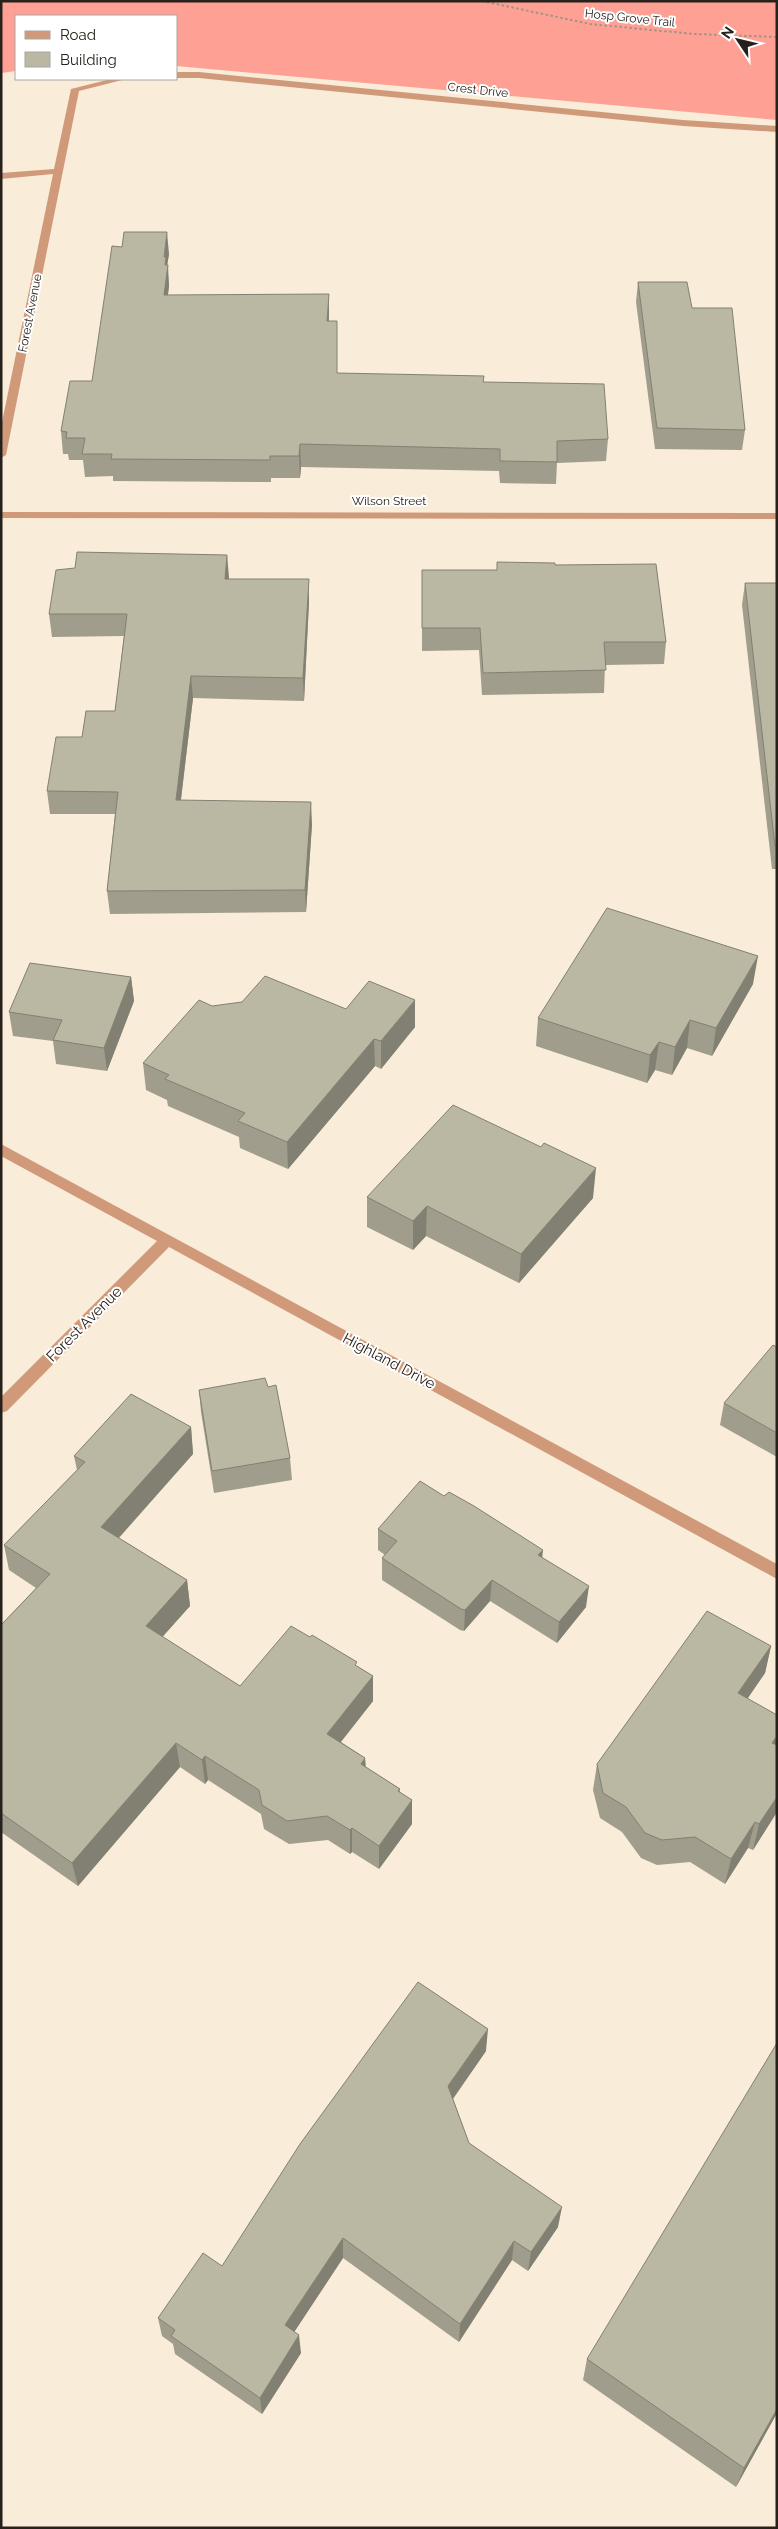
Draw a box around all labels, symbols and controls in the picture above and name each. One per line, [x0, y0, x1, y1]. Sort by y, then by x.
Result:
street label: Hosp Grove Trail [584, 6, 676, 30]
legend [15, 15, 178, 80]
north arrow [713, 15, 763, 65]
text: N [718, 24, 737, 42]
text: Road [60, 26, 96, 44]
text: Building [60, 51, 117, 69]
street label: Crest Drive [447, 80, 509, 100]
street label: Forest Avenue [16, 273, 44, 353]
street label: Wilson Street [352, 494, 426, 508]
street label: Forest Avenue [43, 1282, 126, 1365]
street label: Highland Drive [340, 1329, 439, 1393]

